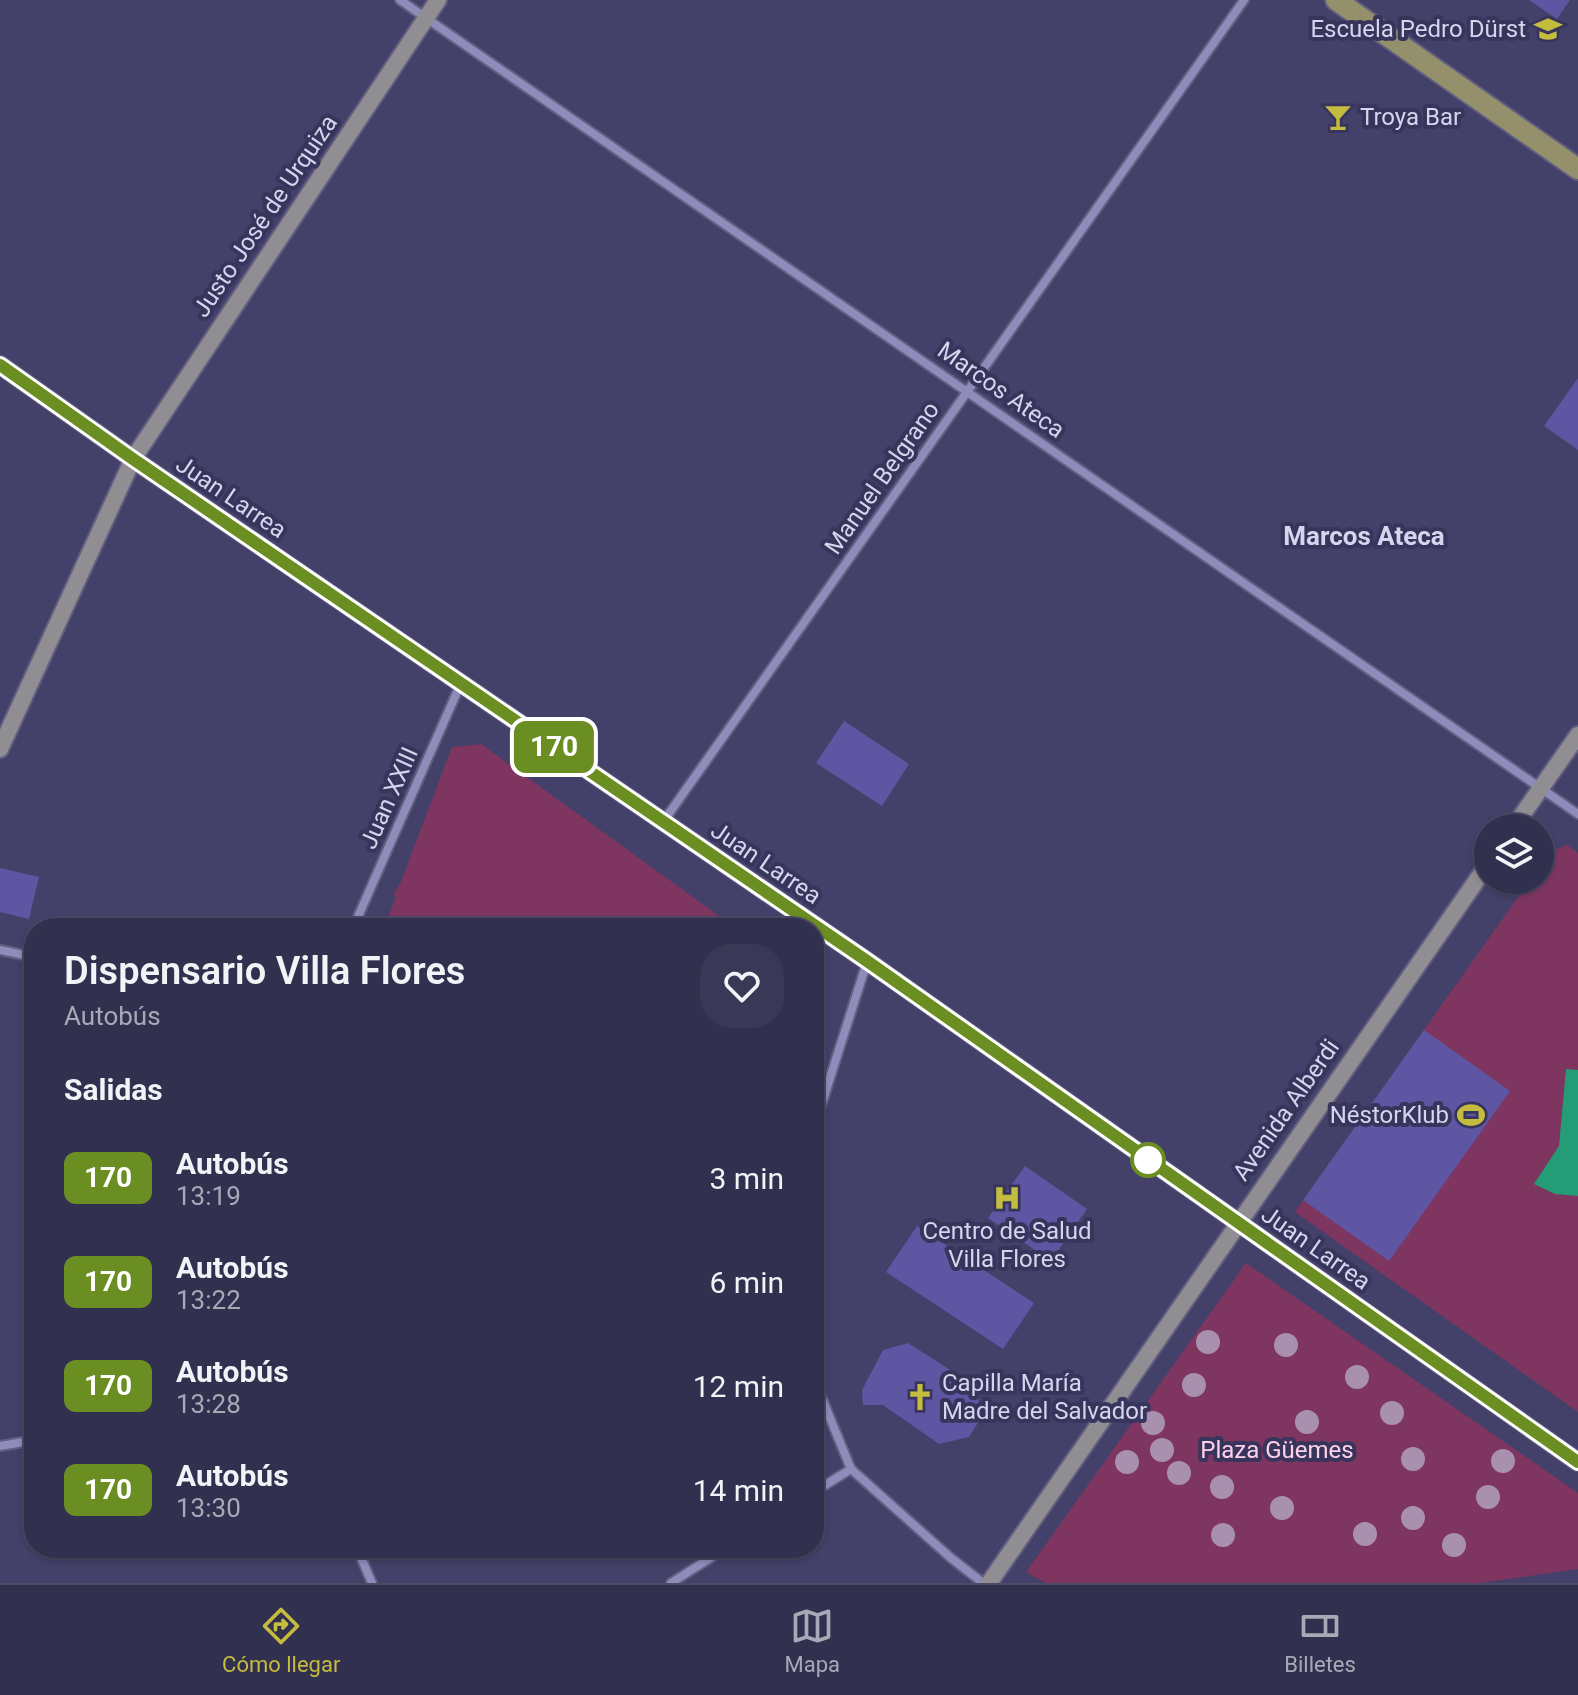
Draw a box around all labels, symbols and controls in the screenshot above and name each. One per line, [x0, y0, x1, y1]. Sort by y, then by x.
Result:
school or university icon: Escuela Pedro Dürst [1533, 14, 1563, 44]
place label: Escuela Pedro Dürst [1310, 15, 1526, 43]
bar icon: Troya Bar [1323, 102, 1353, 132]
place label: Troya Bar [1360, 103, 1461, 131]
street label: Justo José de Urquiza [187, 110, 343, 322]
street label: Marcos Ateca [932, 336, 1070, 444]
street label: Manuel Belgrano [819, 396, 945, 560]
street label: Juan Larrea [171, 450, 291, 544]
district label: Marcos Ateca [1283, 521, 1445, 551]
line badge: 170 [508, 721, 600, 773]
text: 170 [530, 730, 578, 763]
street label: Juan XXIII [354, 743, 424, 853]
map controls [1474, 814, 1554, 894]
button: layers [1474, 814, 1554, 894]
street label: Juan Larrea [706, 816, 826, 910]
button: heart [700, 944, 784, 1028]
text: Dispensario Villa Flores [64, 949, 465, 993]
text: Autobús [64, 1001, 161, 1031]
street label: Avenida Alberdi [1227, 1034, 1345, 1186]
text: Salidas [64, 1072, 163, 1107]
sports icon: NéstorKlub [1456, 1100, 1486, 1130]
place label: NéstorKlub [1330, 1101, 1449, 1129]
unlabelled marker [1131, 1143, 1165, 1177]
text: Autobús [176, 1146, 289, 1181]
text: 170 [84, 1161, 132, 1194]
text: 3 min [710, 1161, 784, 1196]
text: 13:19 [176, 1181, 241, 1211]
hospital icon: Centro de Salud Villa Flores [992, 1183, 1022, 1213]
street label: Juan Larrea [1256, 1200, 1376, 1296]
place label: Centro de Salud Villa Flores [922, 1217, 1092, 1273]
text: Autobús [176, 1250, 289, 1285]
text: 170 [84, 1265, 132, 1298]
text: 6 min [710, 1265, 784, 1300]
text: 13:22 [176, 1285, 241, 1315]
text: Autobús [176, 1354, 289, 1389]
text: 170 [84, 1369, 132, 1402]
text: 12 min [693, 1369, 784, 1404]
place label: Capilla María Madre del Salvador [942, 1369, 1147, 1425]
church icon: Capilla María Madre del Salvador [905, 1382, 935, 1412]
text: 13:28 [176, 1389, 241, 1419]
park label: Plaza Güemes [1200, 1436, 1354, 1464]
text: Autobús [176, 1458, 289, 1493]
text: 170 [84, 1473, 132, 1506]
text: 14 min [693, 1473, 784, 1508]
text: 13:30 [176, 1493, 241, 1523]
tab: Cómo llegar [222, 1604, 340, 1677]
tab: Mapa [785, 1604, 840, 1677]
tab: Billetes [1284, 1604, 1356, 1677]

